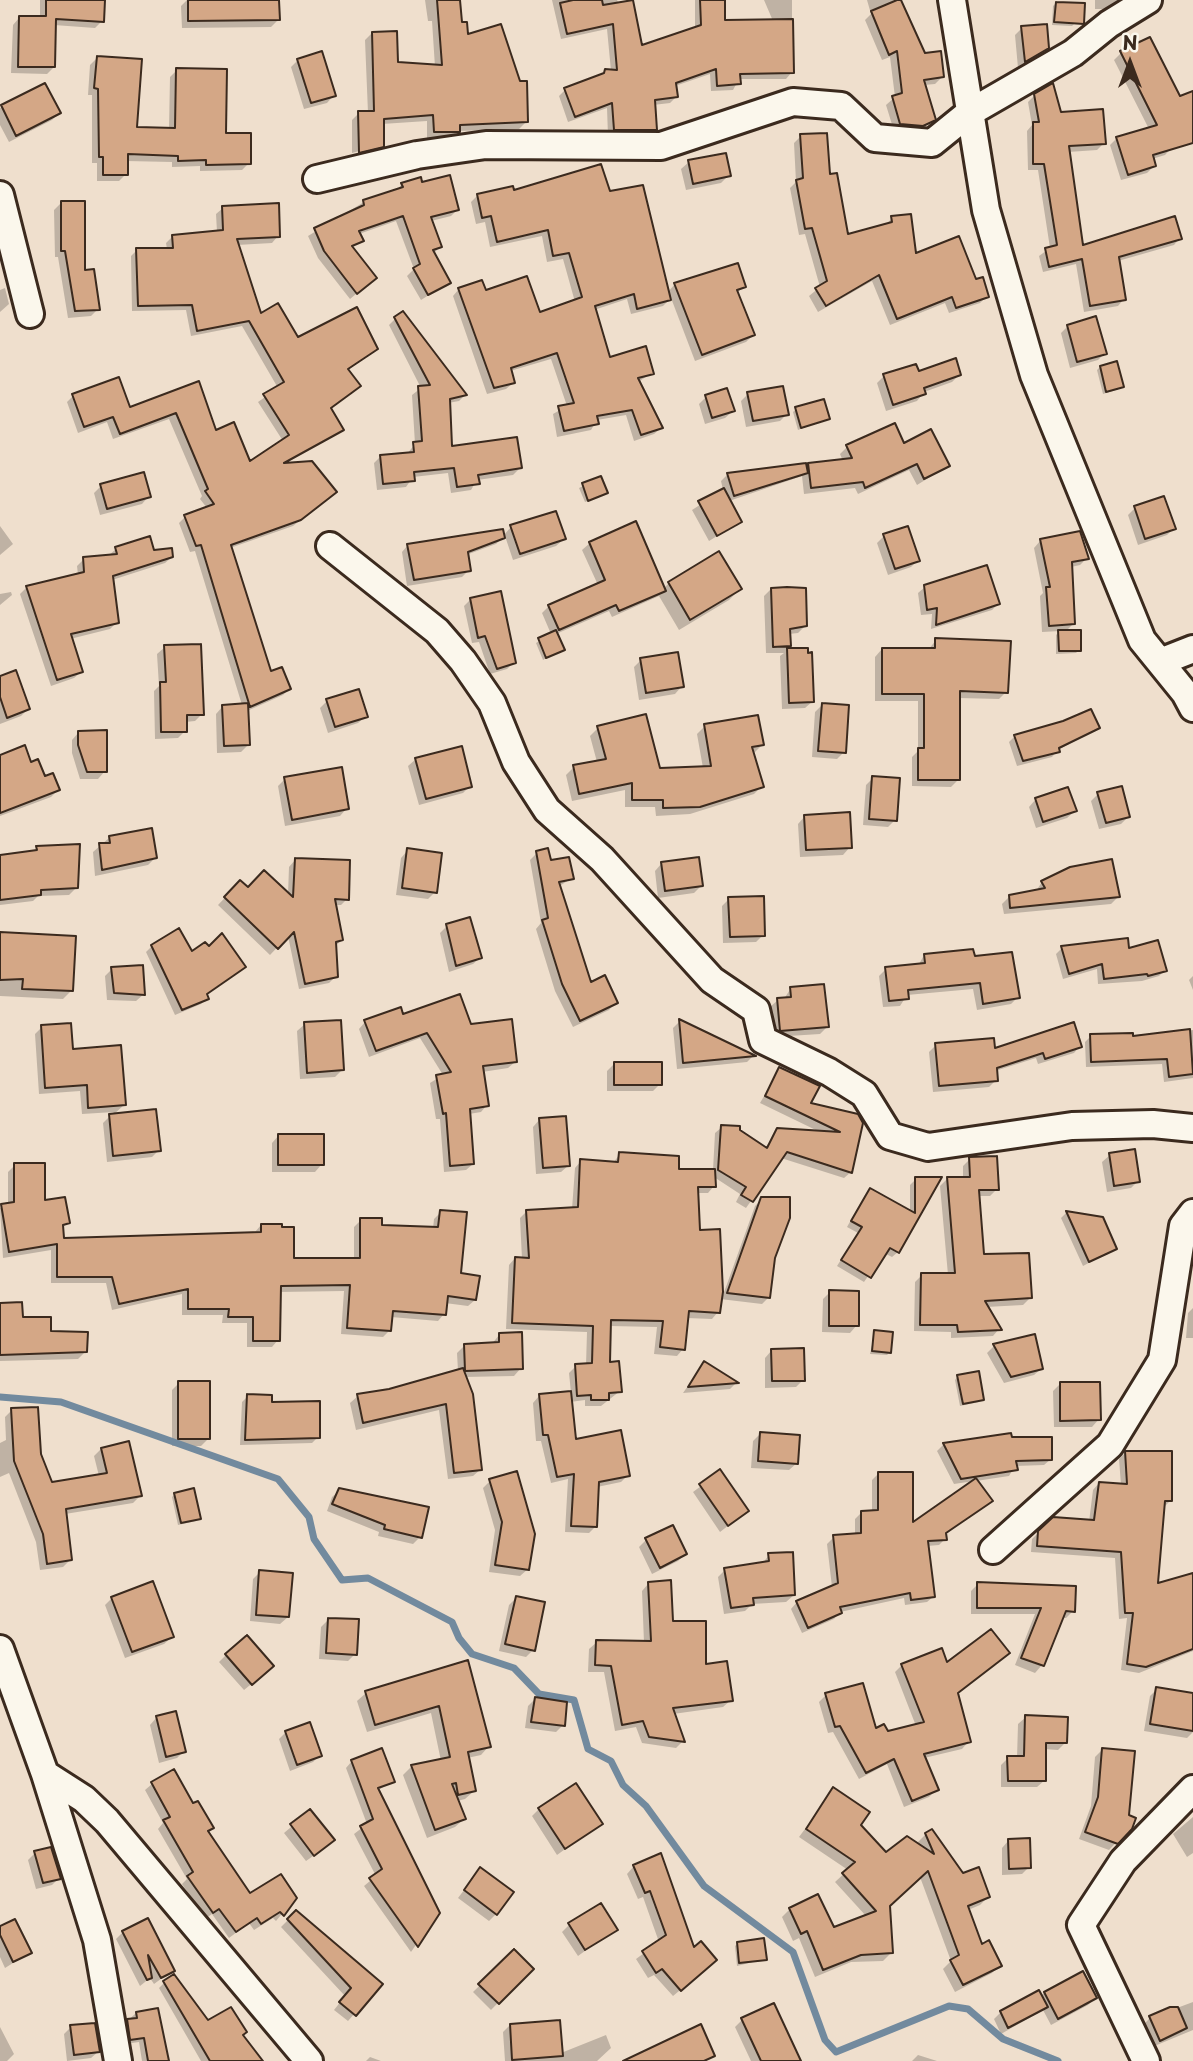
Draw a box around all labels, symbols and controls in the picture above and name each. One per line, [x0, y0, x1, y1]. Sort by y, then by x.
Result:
north arrow [1095, 28, 1165, 98]
text: N [1122, 28, 1138, 56]

